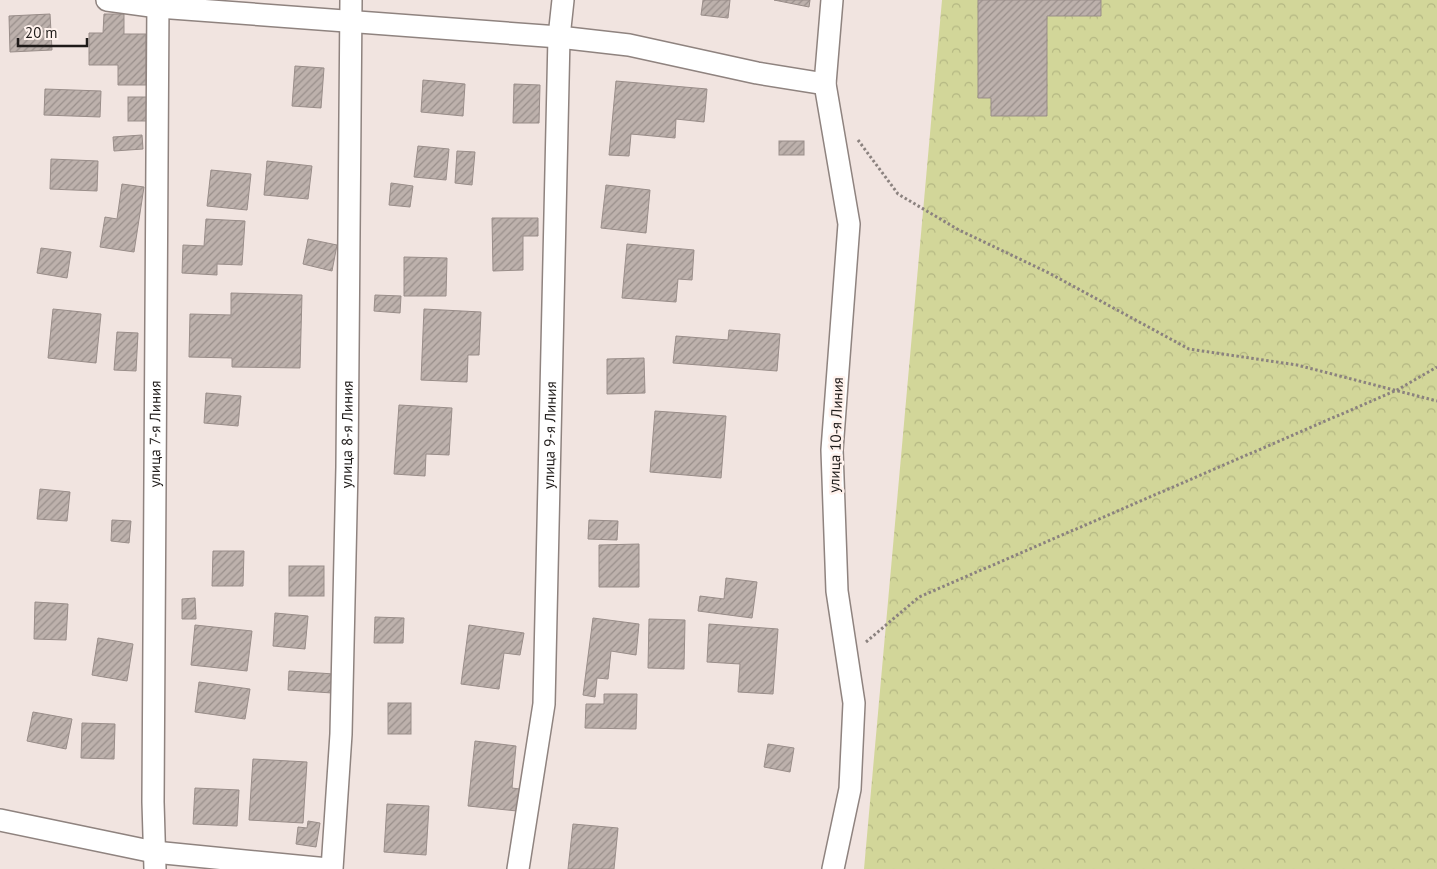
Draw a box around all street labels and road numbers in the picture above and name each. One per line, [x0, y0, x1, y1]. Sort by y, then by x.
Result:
street label: улица 10-я Линия [824, 377, 847, 493]
street label: улица 8-я Линия [337, 380, 357, 488]
street label: улица 7-я Линия [145, 381, 165, 488]
street label: улица 9-я Линия [539, 381, 560, 489]

